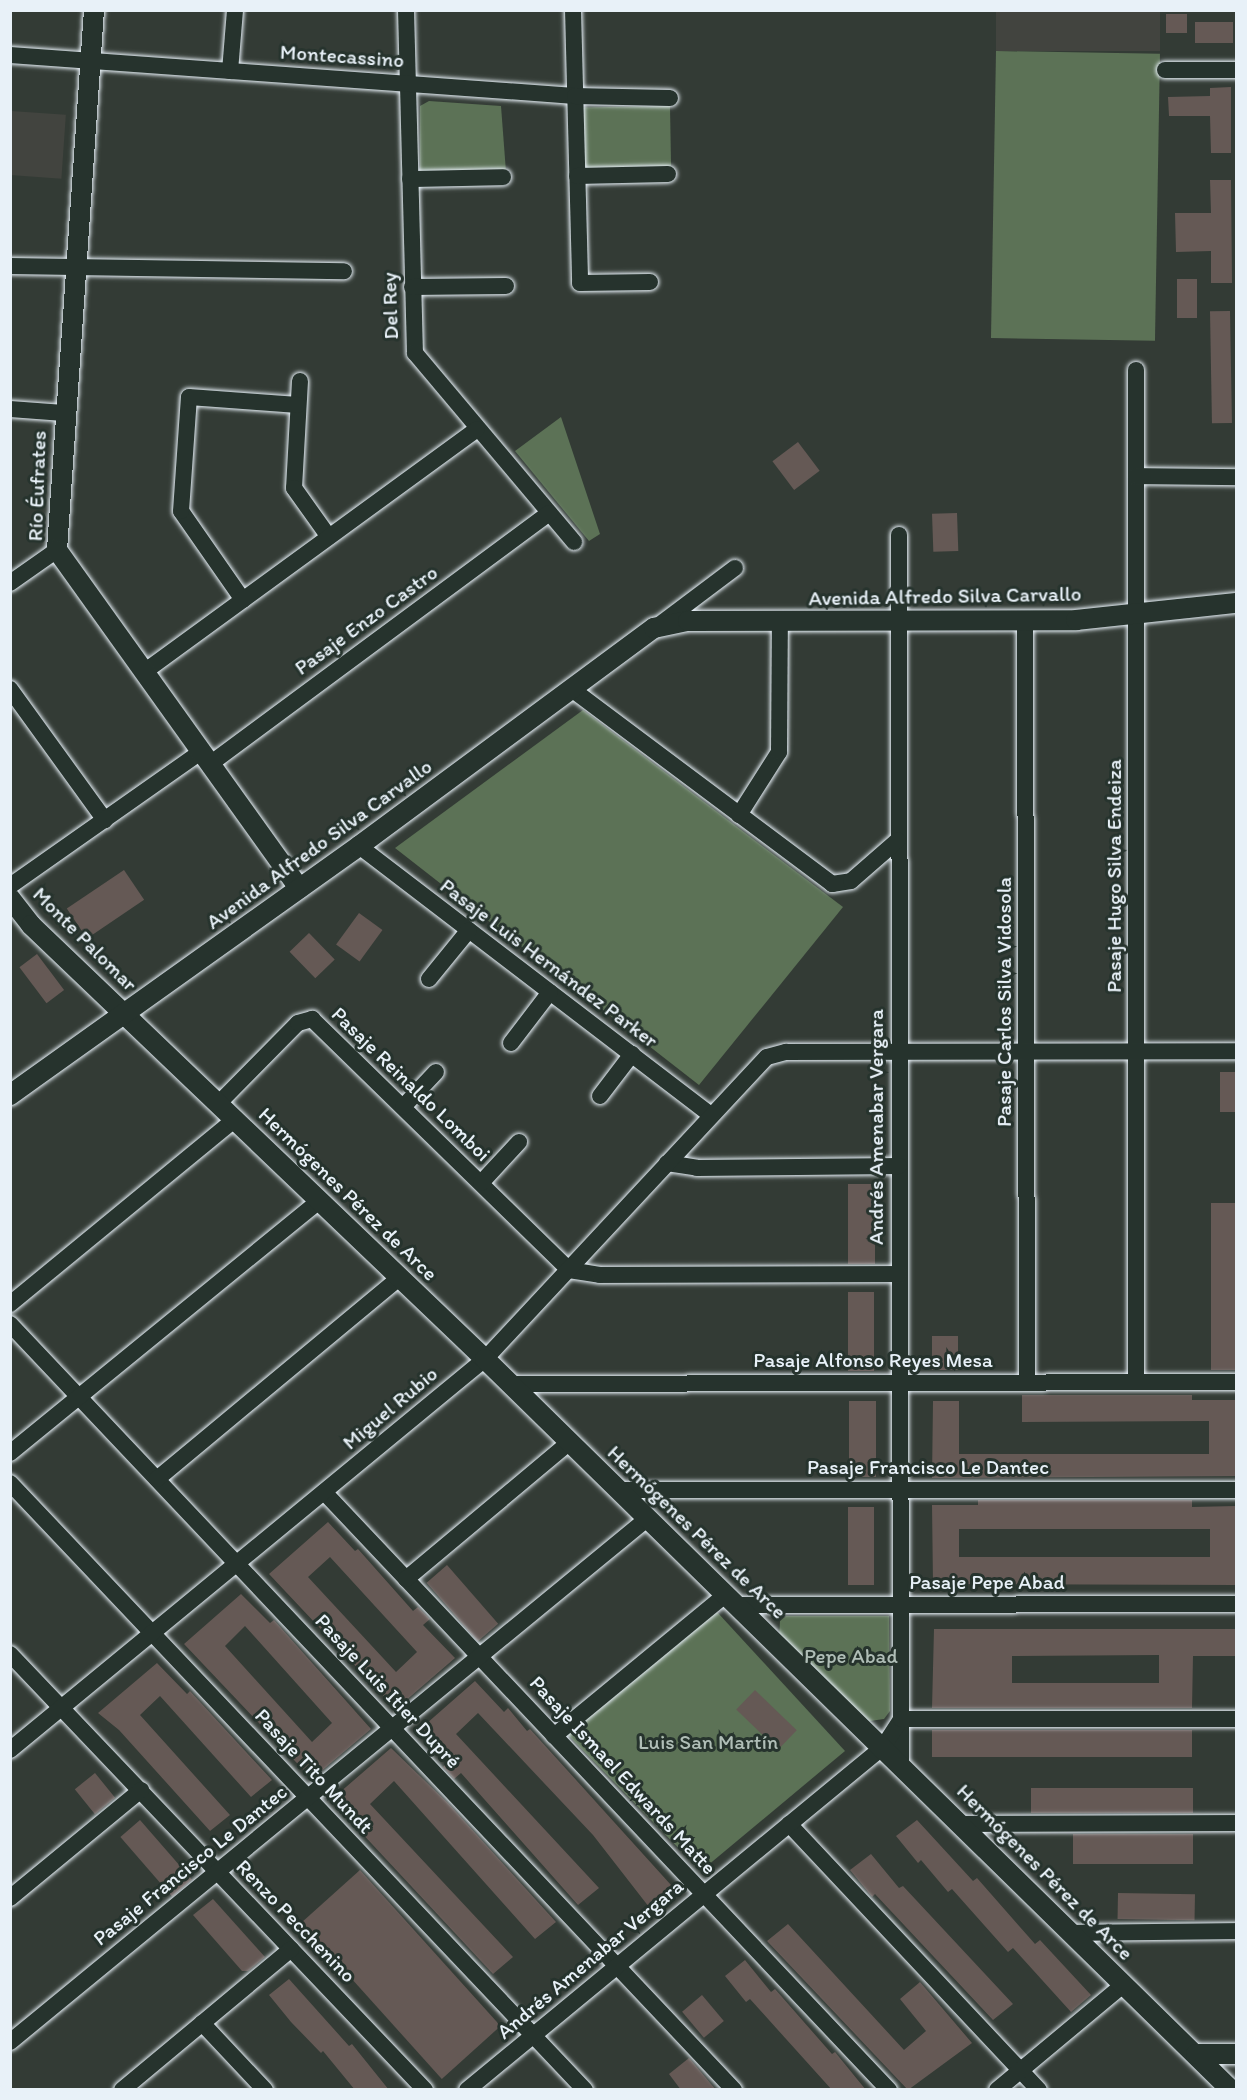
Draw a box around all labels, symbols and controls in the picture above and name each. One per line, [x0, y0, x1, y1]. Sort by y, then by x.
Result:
street label: Montecassino [279, 39, 405, 73]
street label: Del Rey [376, 272, 404, 340]
street label: Río Éufrates [22, 430, 52, 542]
street label: Pasaje Enzo Castro [289, 560, 443, 680]
street label: Avenida Alfredo Silva Carvallo [809, 581, 1081, 611]
street label: Avenida Alfredo Silva Carvallo [201, 754, 437, 934]
street label: Pasaje Hugo Silva Endeiza [1101, 760, 1127, 992]
street label: Pasaje Luis Hernández Parker [435, 873, 663, 1053]
street label: Pasaje Carlos Silva Vidosola [991, 877, 1017, 1127]
street label: Monte Palomar [28, 882, 142, 996]
street label: Pasaje Reinaldo Lomboi [326, 1001, 496, 1167]
street label: Andrés Amenabar Vergara [863, 1009, 889, 1245]
street label: Hermógenes Pérez de Arce [253, 1102, 443, 1286]
street label: Pasaje Alfonso Reyes Mesa [753, 1347, 993, 1373]
street label: Miguel Rubio [337, 1361, 443, 1455]
street label: Hermógenes Pérez de Arce [602, 1440, 792, 1624]
street label: Pasaje Francisco Le Dantec [807, 1454, 1049, 1480]
street label: Pasaje Pepe Abad [909, 1569, 1065, 1595]
street label: Pasaje Luis Itier Dupré [310, 1609, 466, 1773]
park label: Pepe Abad [804, 1643, 898, 1669]
street label: Pasaje Ismael Edwards Matte [524, 1670, 722, 1880]
street label: Pasaje Tito Mundt [250, 1703, 378, 1839]
park label: Luis San Martín [637, 1729, 779, 1755]
street label: Pasaje Francisco Le Dantec [88, 1779, 292, 1951]
street label: Hermógenes Pérez de Arce [952, 1779, 1138, 1965]
street label: Renzo Pecchenino [231, 1855, 361, 1987]
street label: Andrés Amenabar Vergara [491, 1873, 689, 2045]

